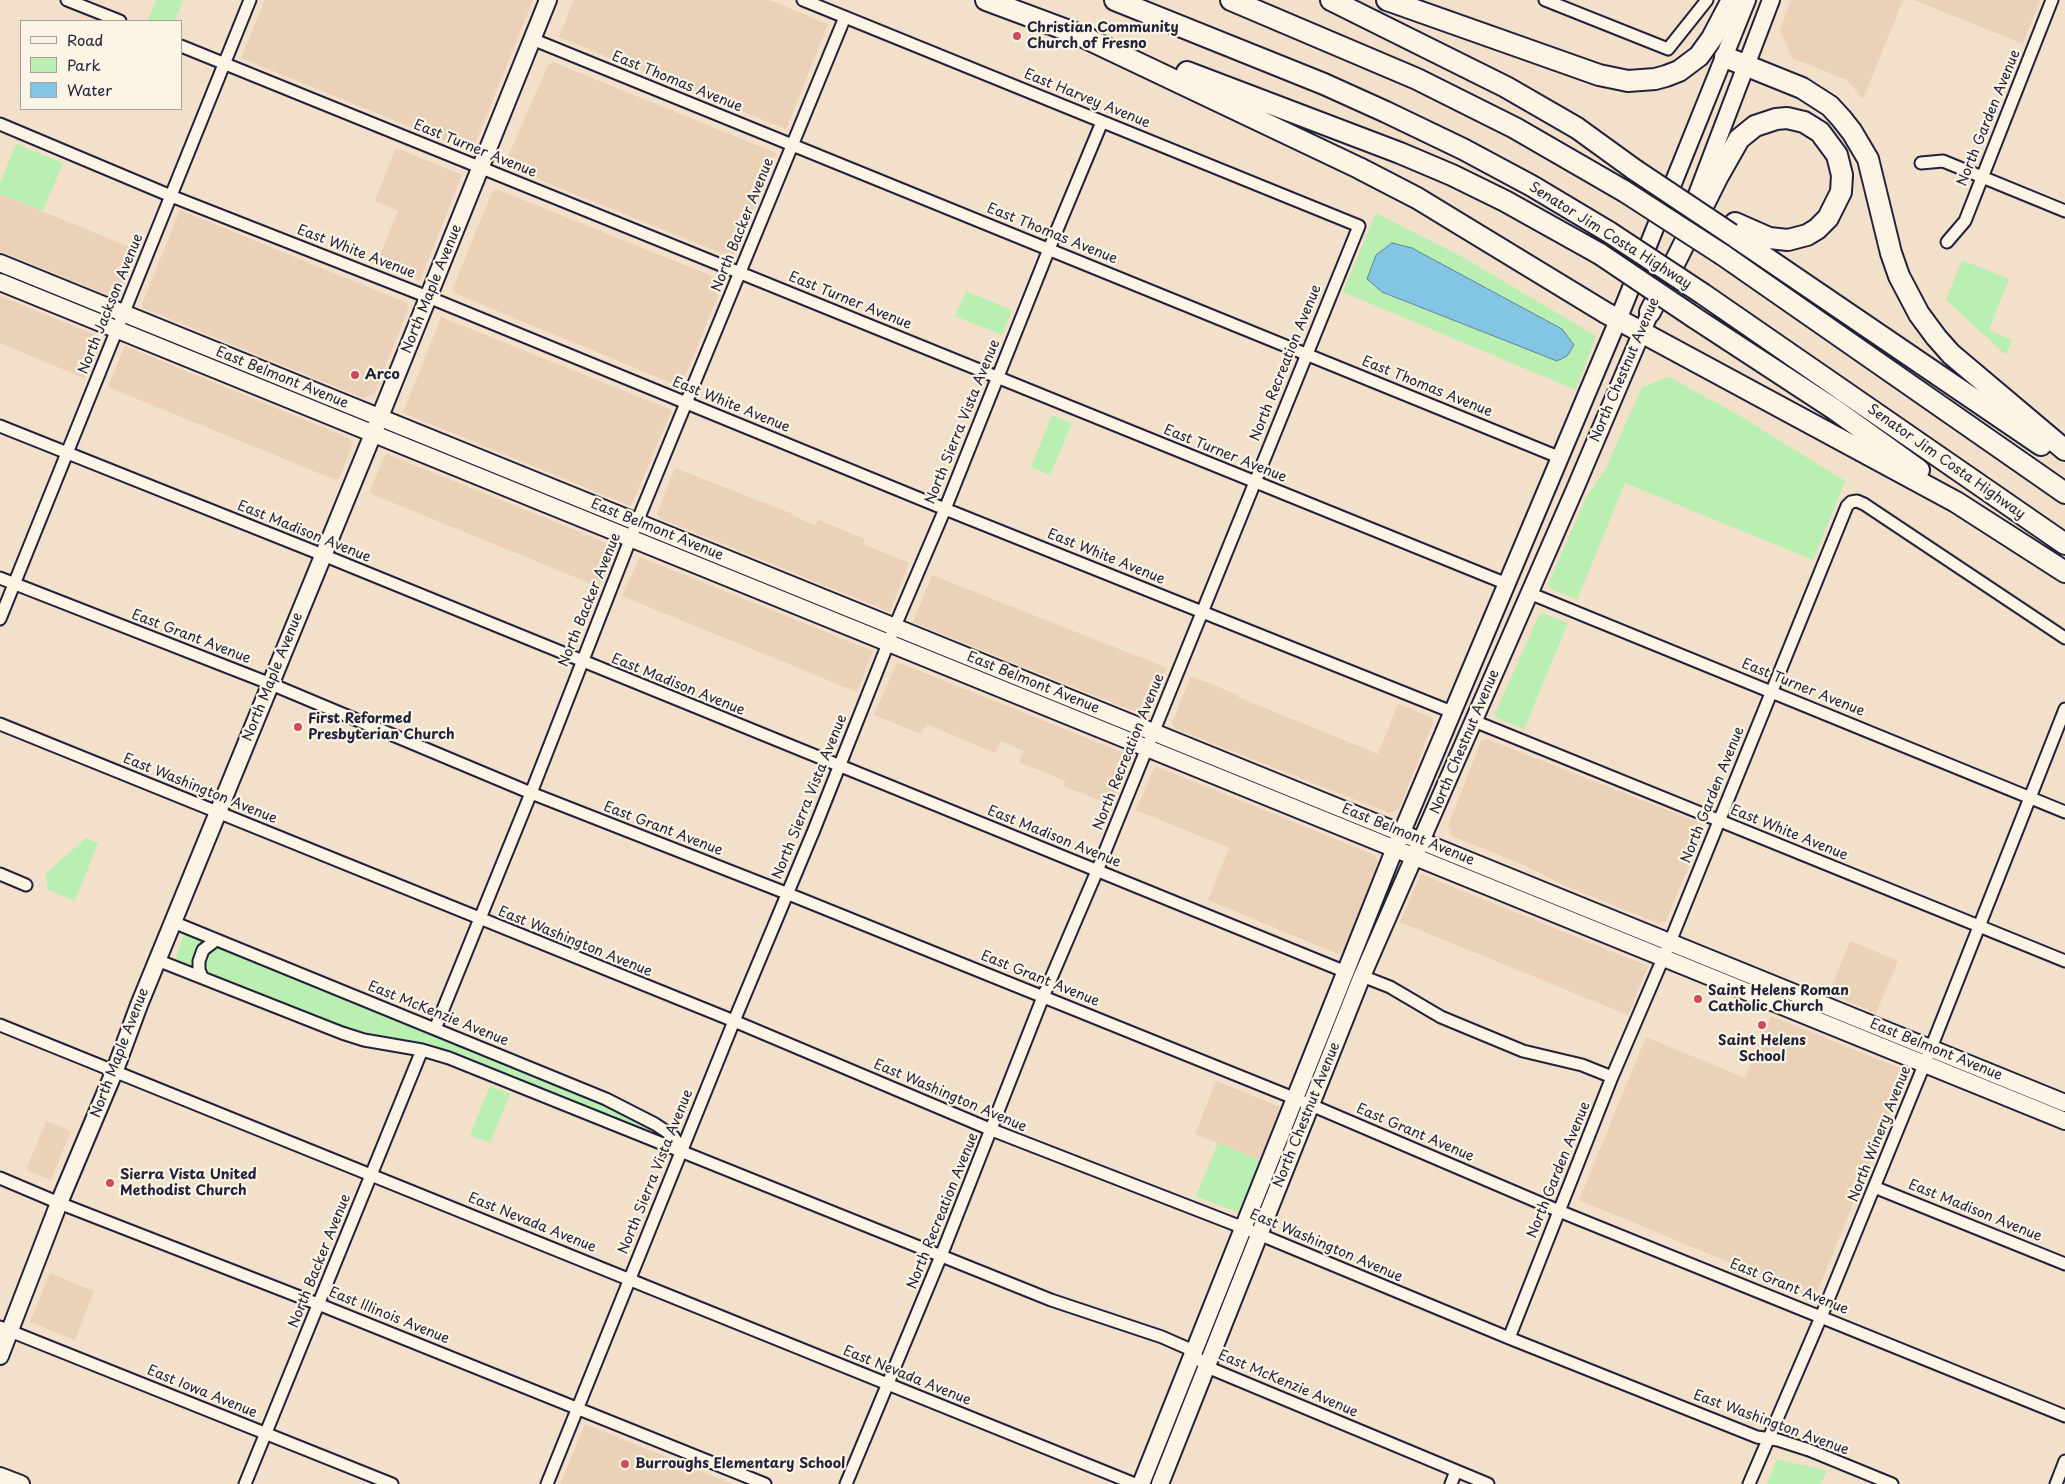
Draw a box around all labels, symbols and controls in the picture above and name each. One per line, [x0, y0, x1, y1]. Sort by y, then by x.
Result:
legend [20, 20, 182, 110]
place label: Christian Community Church of Fresno [1027, 20, 1179, 52]
text: Road [67, 28, 103, 51]
marker: Christian Community Church of Fresno [1011, 30, 1023, 42]
street label: North Garden Avenue [1954, 47, 2024, 189]
street label: East Thomas Avenue [609, 48, 745, 116]
text: Park [67, 53, 101, 76]
street label: East Harvey Avenue [1022, 66, 1152, 132]
text: Water [67, 78, 112, 101]
street label: East Turner Avenue [411, 117, 539, 181]
street label: North Backer Avenue [708, 156, 778, 294]
street label: Senator Jim Costa Highway [1525, 179, 1695, 293]
street label: East Thomas Avenue [984, 200, 1120, 268]
street label: East White Avenue [295, 222, 417, 282]
street label: North Maple Avenue [398, 222, 466, 356]
street label: North Jackson Avenue [75, 231, 147, 377]
street label: East Turner Avenue [786, 269, 914, 333]
street label: North Recreation Avenue [1247, 282, 1325, 444]
street label: North Chestnut Avenue [1587, 295, 1663, 445]
street label: North Sierra Vista Avenue [922, 337, 1004, 507]
street label: East Belmont Avenue [213, 344, 351, 412]
street label: East Thomas Avenue [1359, 353, 1495, 421]
place label: Arco [365, 367, 400, 383]
marker: Arco [349, 369, 361, 381]
street label: East White Avenue [670, 374, 792, 436]
street label: Senator Jim Costa Highway [1864, 401, 2028, 523]
street label: East Turner Avenue [1161, 422, 1289, 486]
street label: East Belmont Avenue [588, 496, 726, 564]
street label: East Madison Avenue [235, 498, 373, 566]
street label: East White Avenue [1045, 526, 1167, 588]
street label: North Backer Avenue [555, 531, 625, 669]
street label: East Grant Avenue [129, 607, 253, 667]
street label: North Maple Avenue [239, 610, 307, 744]
street label: East Belmont Avenue [964, 649, 1102, 717]
street label: East Madison Avenue [609, 651, 747, 719]
street label: East Turner Avenue [1739, 656, 1867, 720]
street label: North Chestnut Avenue [1427, 667, 1503, 817]
street label: North Recreation Avenue [1090, 671, 1168, 833]
place label: First Reformed Presbyterian Church [308, 711, 455, 744]
street label: North Sierra Vista Avenue [769, 712, 851, 882]
marker: First Reformed Presbyterian Church [292, 721, 304, 733]
street label: North Garden Avenue [1678, 724, 1748, 866]
street label: East Washington Avenue [121, 750, 279, 828]
street label: East Grant Avenue [601, 799, 725, 859]
street label: East Belmont Avenue [1339, 801, 1477, 869]
street label: East White Avenue [1728, 802, 1850, 864]
street label: East Madison Avenue [985, 803, 1123, 871]
street label: East Washington Avenue [496, 903, 654, 981]
street label: East Grant Avenue [978, 948, 1102, 1010]
street label: East McKenzie Avenue [365, 978, 511, 1050]
place label: Saint Helens Roman Catholic Church [1708, 983, 1849, 1016]
street label: North Maple Avenue [88, 986, 152, 1120]
marker: Saint Helens Roman Catholic Church [1692, 993, 1704, 1005]
street label: East Belmont Avenue [1867, 1016, 2005, 1084]
marker: Saint Helens School [1756, 1019, 1768, 1031]
place label: Saint Helens School [1718, 1033, 1806, 1066]
street label: North Chestnut Avenue [1270, 1040, 1344, 1190]
street label: East Washington Avenue [871, 1056, 1029, 1136]
street label: North Winery Avenue [1845, 1064, 1915, 1204]
street label: North Sierra Vista Avenue [615, 1087, 697, 1257]
street label: North Garden Avenue [1524, 1099, 1594, 1241]
street label: East Grant Avenue [1354, 1101, 1476, 1165]
street label: North Recreation Avenue [904, 1130, 982, 1292]
place label: Sierra Vista United Methodist Church [120, 1167, 257, 1200]
marker: Sierra Vista United Methodist Church [104, 1177, 116, 1189]
street label: East Madison Avenue [1906, 1177, 2044, 1245]
street label: East Nevada Avenue [466, 1190, 598, 1256]
street label: North Backer Avenue [285, 1192, 355, 1330]
street label: East Washington Avenue [1247, 1206, 1405, 1286]
street label: East Grant Avenue [1727, 1256, 1851, 1318]
street label: East Illinois Avenue [326, 1284, 452, 1348]
street label: East Nevada Avenue [841, 1343, 973, 1409]
street label: East McKenzie Avenue [1216, 1347, 1360, 1421]
street label: East Iowa Avenue [144, 1362, 260, 1422]
street label: East Washington Avenue [1691, 1387, 1851, 1459]
place label: Burroughs Elementary School [635, 1456, 845, 1472]
marker: Burroughs Elementary School [619, 1458, 631, 1470]

